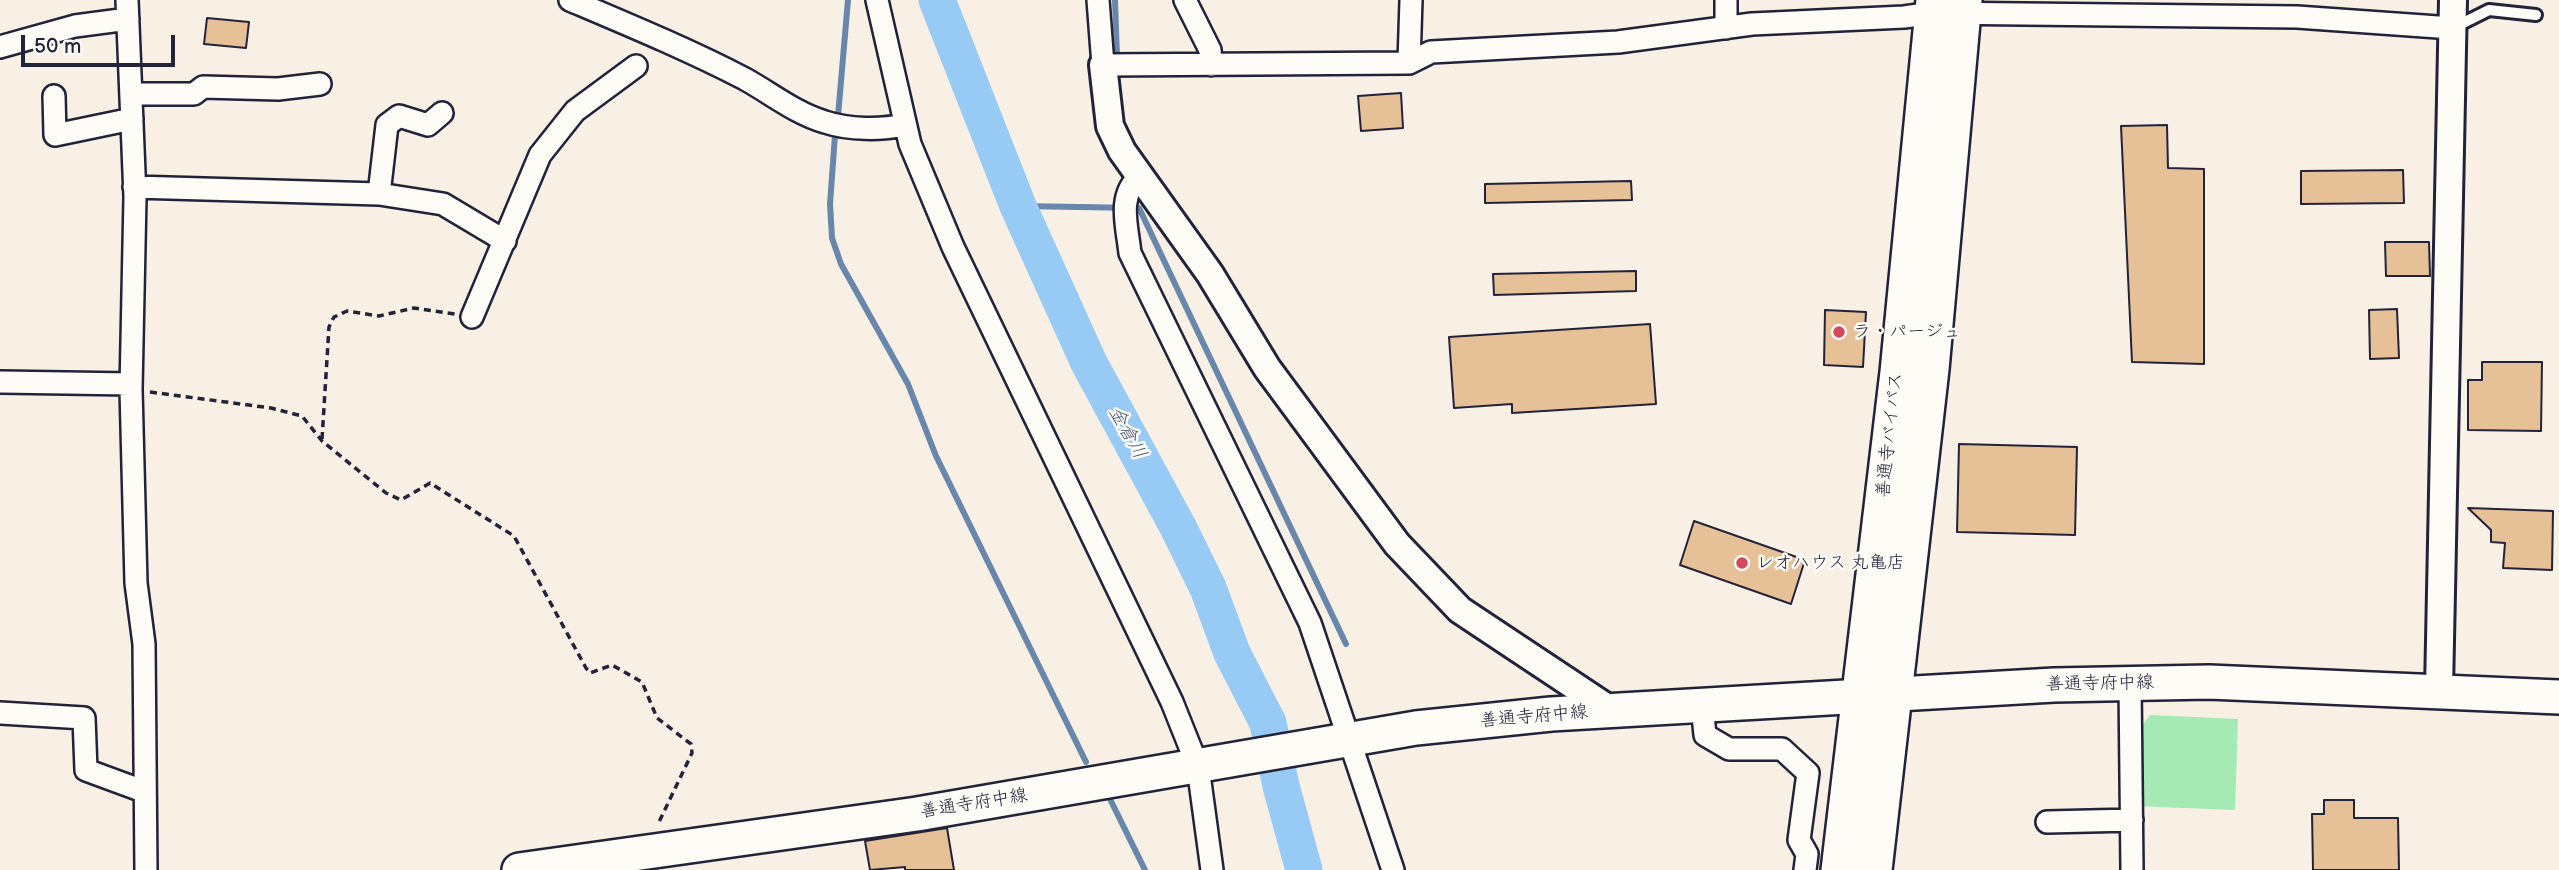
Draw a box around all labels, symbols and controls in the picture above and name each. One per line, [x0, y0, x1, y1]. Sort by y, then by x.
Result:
scale bar [24, 21, 178, 65]
text: 50 m [34, 34, 81, 59]
place label: ラ・パージュ [1853, 321, 1961, 343]
marker: ラ・パージュ [1831, 324, 1847, 340]
street label: 善通寺バイパス [1873, 371, 1907, 499]
water label: 金倉川 [1103, 403, 1151, 463]
place label: レオハウス 丸亀店 [1756, 552, 1905, 574]
marker: レオハウス 丸亀店 [1734, 555, 1750, 571]
street label: 善通寺府中線 [2046, 672, 2154, 696]
street label: 善通寺府中線 [1479, 702, 1589, 732]
street label: 善通寺府中線 [919, 785, 1029, 823]

